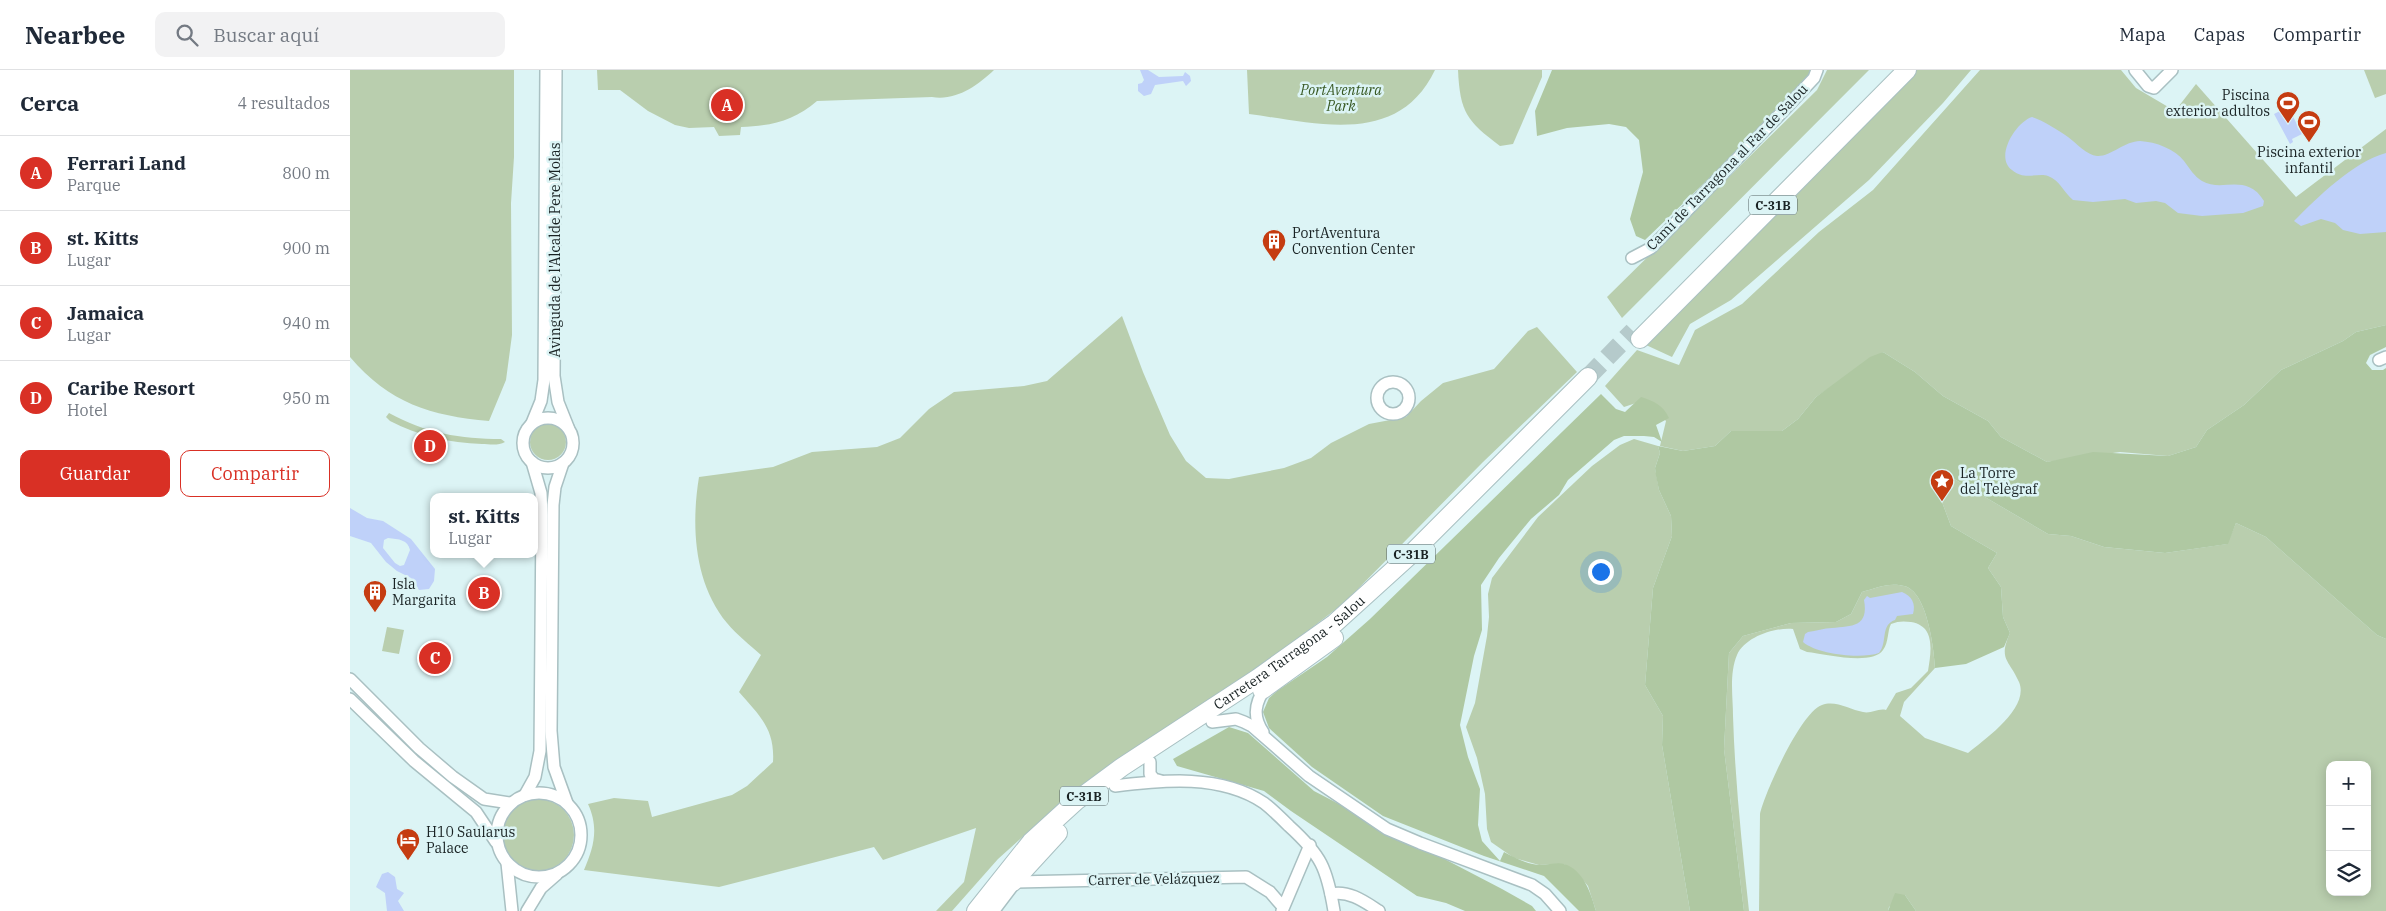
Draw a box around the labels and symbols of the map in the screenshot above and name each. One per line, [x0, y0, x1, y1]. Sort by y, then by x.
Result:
street label: Camí de Tarragona al Far de Salou [1643, 80, 1812, 254]
park label: PortAventura Park [1299, 81, 1382, 115]
pin: A [711, 86, 743, 124]
place label: Piscina exterior adultos [2166, 86, 2270, 120]
sports icon: Piscina exterior adultos [2275, 90, 2301, 124]
sports icon: Piscina exterior infantil [2296, 109, 2322, 143]
street label: Avinguda de l'Alcalde Pere Molas [546, 142, 564, 358]
place label: Piscina exterior infantil [2257, 143, 2362, 177]
road number: C-31B [1749, 196, 1797, 214]
place label: PortAventura Convention Center [1292, 224, 1416, 258]
building icon: PortAventura Convention Center [1261, 228, 1287, 262]
pin: D [414, 427, 446, 465]
place label: La Torre del Telègraf [1960, 464, 2039, 498]
place icon: La Torre del Telègraf [1929, 468, 1955, 502]
road number: C-31B [1387, 544, 1435, 564]
your location [1588, 559, 1614, 585]
pin: B [468, 574, 500, 612]
place label: Isla Margarita [392, 575, 457, 609]
building icon: Isla Margarita [362, 579, 388, 613]
street label: Carretera Tarragona - Salou [1210, 591, 1369, 714]
pin: C [419, 639, 451, 677]
road number: C-31B [1060, 786, 1108, 806]
place label: H10 Saularus Palace [426, 823, 516, 857]
hotel icon: H10 Saularus Palace [395, 827, 421, 861]
street label: Carrer de Velázquez [1088, 869, 1220, 889]

